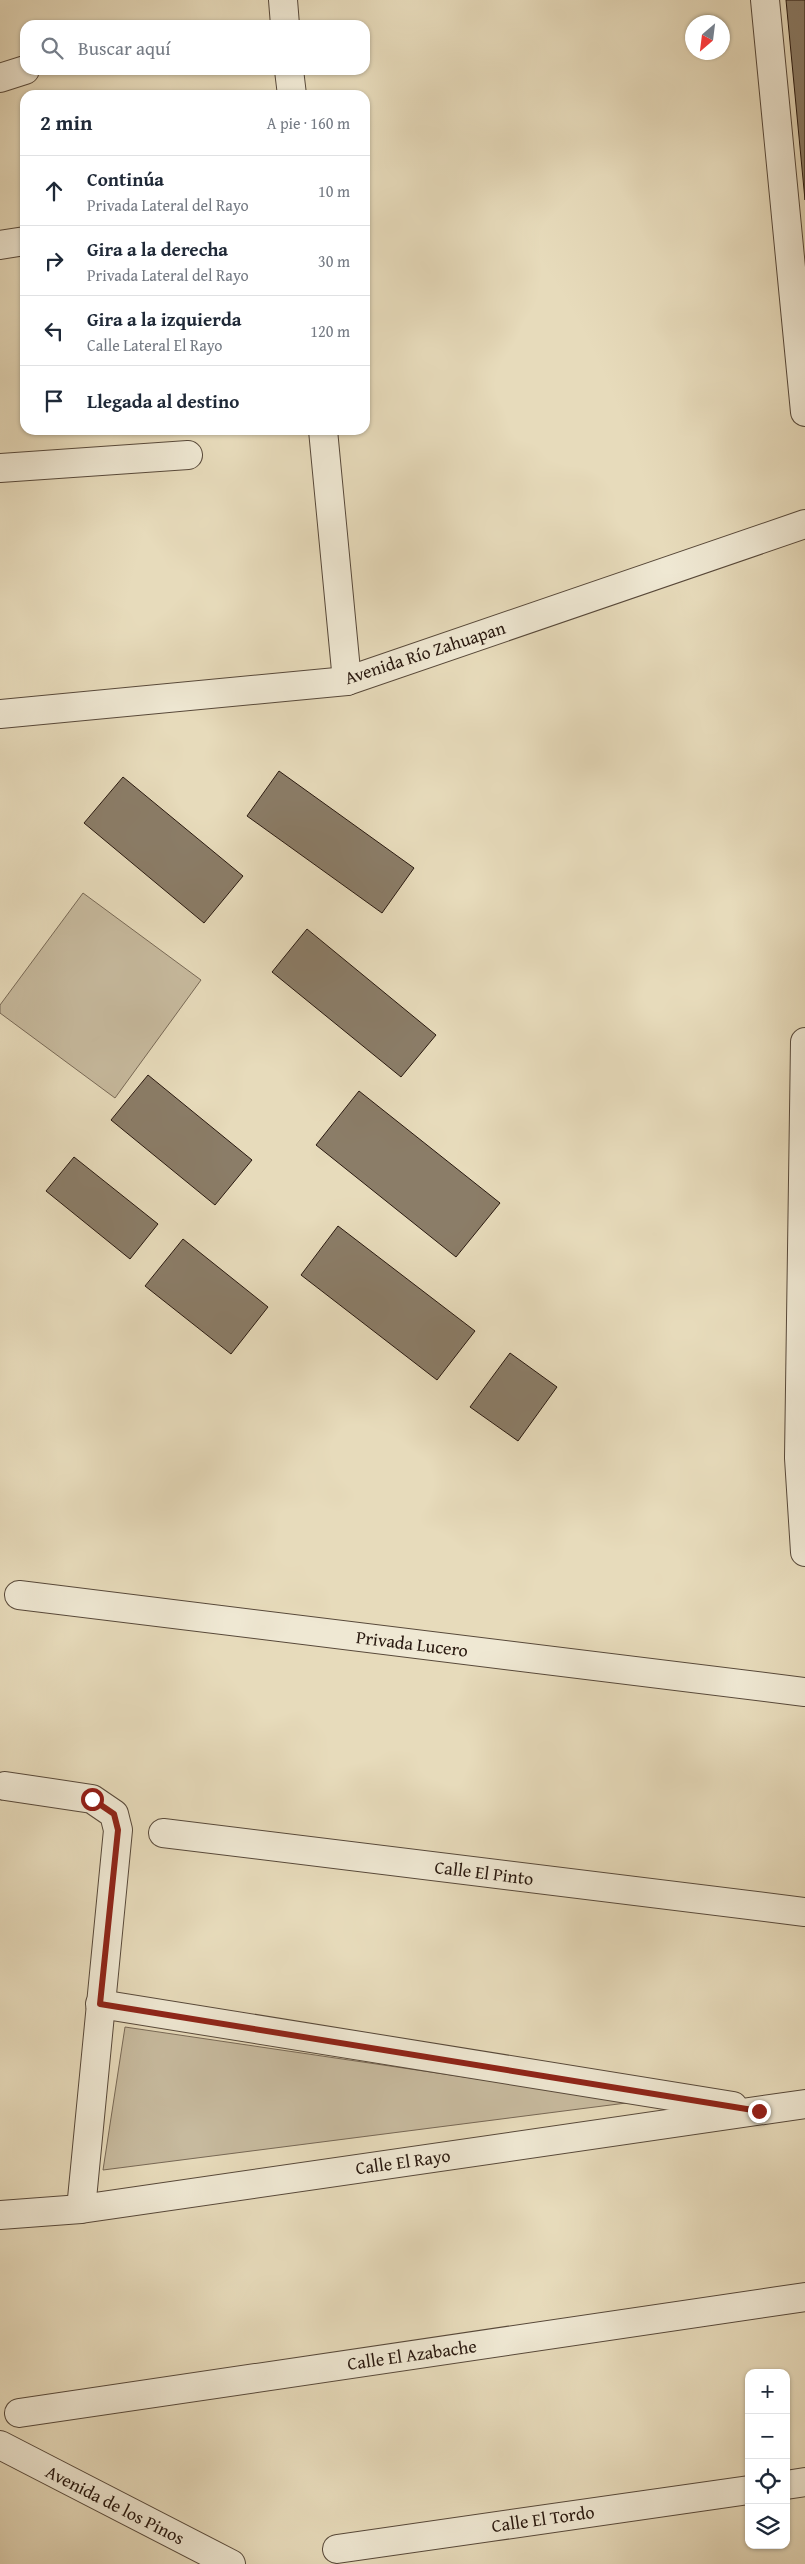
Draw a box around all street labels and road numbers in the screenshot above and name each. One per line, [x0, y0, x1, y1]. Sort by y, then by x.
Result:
street label: Avenida Río Zahuapan [341, 614, 509, 691]
street label: Privada Lucero [355, 1623, 470, 1664]
street label: Calle El Pinto [433, 1853, 535, 1892]
street label: Calle El Rayo [354, 2141, 452, 2182]
street label: Calle El Azabache [346, 2332, 478, 2377]
street label: Avenida de los Pinos [41, 2458, 189, 2551]
street label: Calle El Tordo [490, 2498, 596, 2539]

